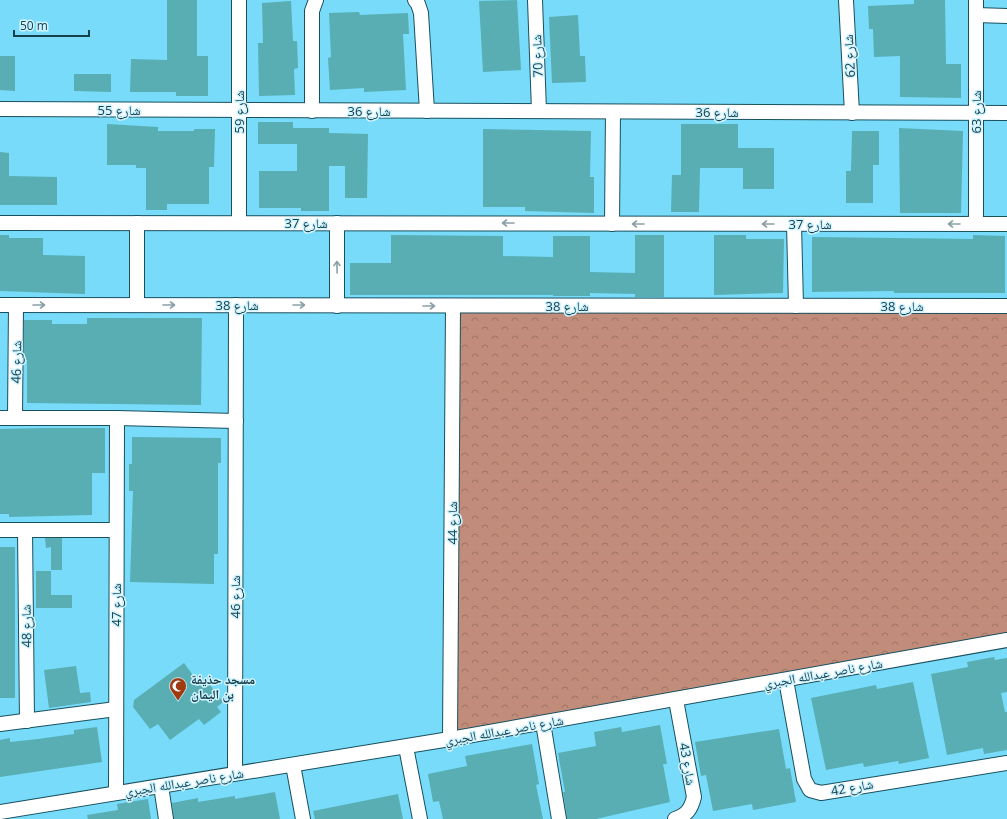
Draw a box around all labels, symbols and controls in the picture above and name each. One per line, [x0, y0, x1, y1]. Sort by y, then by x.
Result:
scale bar [14, 12, 89, 38]
text: 50 m [20, 17, 48, 34]
street label: شارع 70 [527, 34, 548, 78]
street label: شارع 62 [839, 34, 860, 78]
street label: شارع 59 [230, 91, 249, 133]
street label: شارع 63 [967, 91, 986, 133]
street label: شارع 55 [98, 101, 140, 120]
street label: شارع 36 [348, 102, 390, 121]
street label: شارع 36 [696, 103, 738, 122]
street label: شارع 37 [285, 214, 327, 233]
street label: شارع 37 [789, 215, 831, 234]
one-way arrow [502, 219, 515, 227]
one-way arrow [632, 220, 645, 228]
one-way arrow [762, 220, 775, 228]
one-way arrow [948, 220, 961, 228]
one-way arrow [333, 261, 341, 274]
street label: شارع 38 [216, 296, 258, 315]
street label: شارع 38 [546, 297, 588, 316]
street label: شارع 38 [881, 297, 923, 316]
one-way arrow [32, 301, 45, 309]
one-way arrow [162, 301, 175, 309]
one-way arrow [292, 302, 305, 309]
one-way arrow [422, 302, 435, 310]
street label: شارع 46 [7, 340, 26, 384]
street label: شارع 44 [443, 502, 462, 544]
street label: شارع 46 [226, 576, 245, 618]
street label: شارع 47 [107, 584, 126, 626]
street label: شارع 48 [17, 604, 36, 648]
street label: شارع ناصر عبدالله الجبري [762, 654, 884, 695]
place label: مسجد حذيفة بن اليمان [191, 670, 255, 703]
mosque icon: مسجد حذيفة بن اليمان [168, 676, 188, 701]
street label: شارع ناصر عبدالله الجبري [443, 711, 565, 752]
street label: شارع 43 [674, 741, 701, 787]
street label: شارع ناصر عبدالله الجبري [123, 764, 245, 803]
street label: شارع 42 [829, 774, 875, 801]

